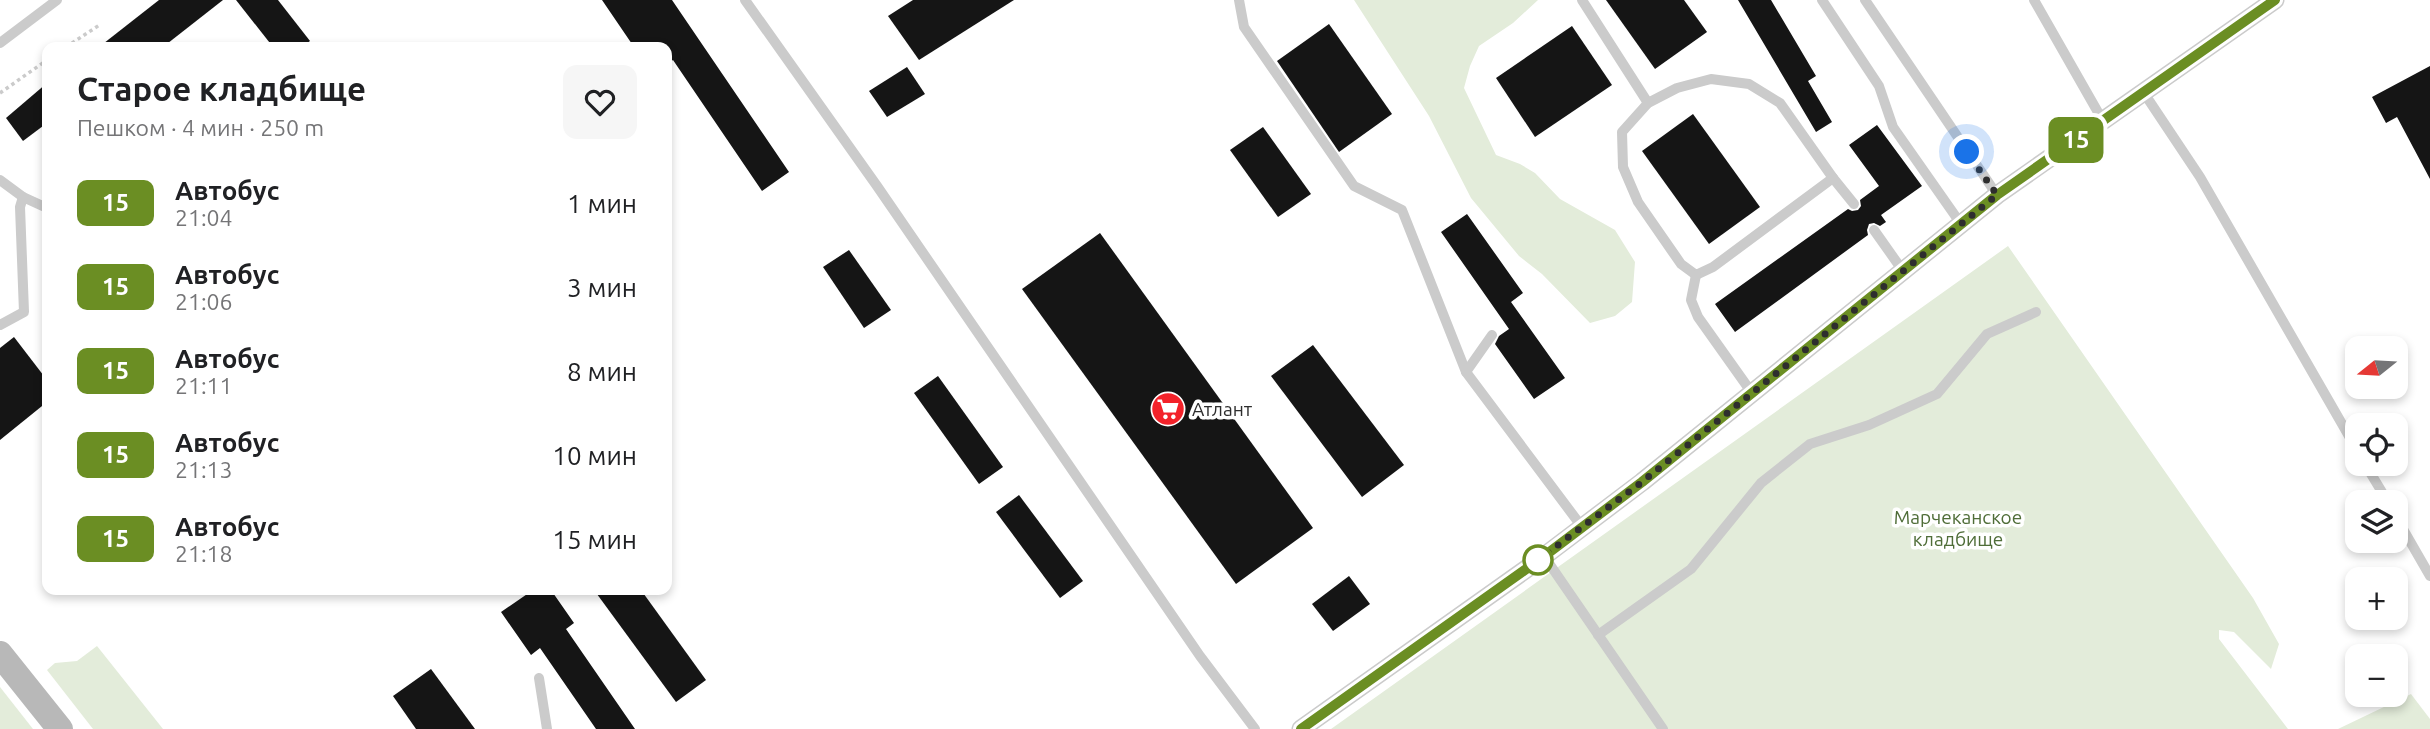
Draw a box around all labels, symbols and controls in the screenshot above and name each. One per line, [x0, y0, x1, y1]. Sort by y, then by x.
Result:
button: heart [563, 65, 637, 139]
text: Старое кладбище [77, 70, 366, 107]
text: Пешком · 4 мин · 250 m [77, 115, 324, 140]
line badge: 15 [2044, 117, 2108, 163]
text: 15 [2062, 126, 2090, 153]
your location [1949, 134, 1984, 169]
text: Автобус [175, 176, 279, 205]
text: 15 [102, 189, 129, 216]
text: 1 мин [567, 189, 637, 218]
text: 21:04 [175, 205, 233, 230]
text: Автобус [175, 260, 279, 289]
text: 15 [102, 273, 129, 300]
text: 3 мин [567, 273, 637, 302]
text: 21:06 [175, 289, 233, 314]
north arrow [2345, 336, 2408, 399]
map controls [2345, 336, 2408, 707]
text: Автобус [175, 344, 279, 373]
text: 15 [102, 357, 129, 384]
text: 8 мин [567, 357, 637, 386]
text: 21:11 [175, 373, 233, 398]
supermarket icon: Атлант [1149, 390, 1187, 428]
place label: Атлант [1192, 398, 1253, 420]
button: locate [2345, 413, 2408, 476]
text: Автобус [175, 428, 279, 457]
text: 15 [102, 441, 129, 468]
text: 10 мин [552, 441, 637, 470]
text: 21:13 [175, 457, 233, 482]
button: layers [2345, 490, 2408, 553]
park label: Марчеканское кладбище [1894, 506, 2022, 550]
text: Автобус [175, 512, 279, 541]
text: 15 [102, 525, 129, 552]
text: 15 мин [552, 525, 637, 554]
text: 21:18 [175, 541, 233, 566]
unlabelled marker [1523, 545, 1553, 575]
button: + [2345, 567, 2408, 630]
button: − [2345, 644, 2408, 707]

